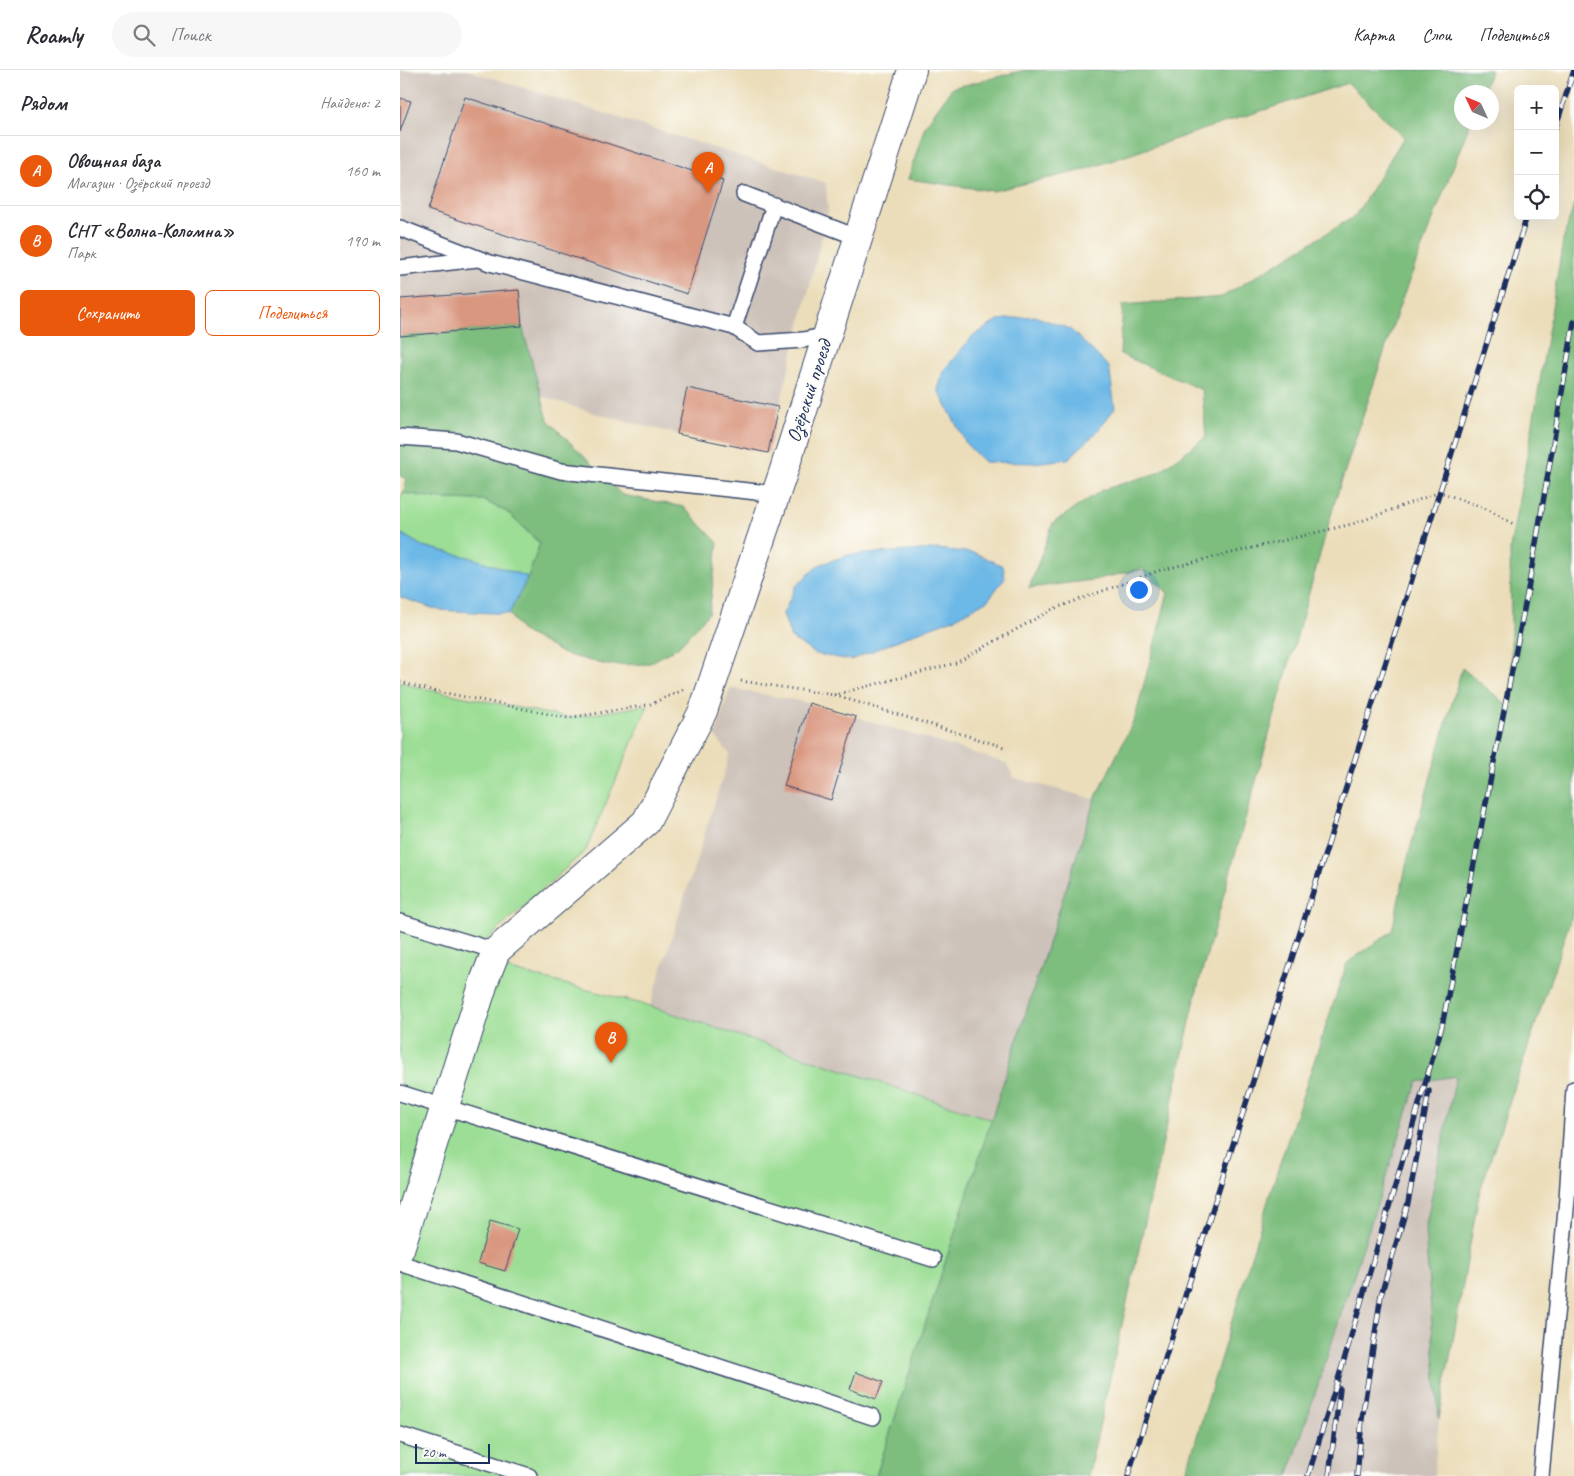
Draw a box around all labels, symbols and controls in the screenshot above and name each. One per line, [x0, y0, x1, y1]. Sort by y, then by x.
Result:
search box [112, 12, 462, 57]
text: Roamly [25, 20, 82, 50]
icon: search [130, 21, 158, 49]
text: Поиск [170, 23, 211, 47]
text: Карта [1353, 24, 1394, 46]
text: Слои [1422, 24, 1451, 46]
text: Поделиться [1479, 24, 1549, 46]
north arrow [1454, 85, 1499, 130]
map controls [1514, 85, 1559, 220]
button: + [1514, 85, 1559, 130]
text: Рядом [20, 90, 67, 116]
text: Найдено: 2 [320, 93, 380, 113]
button: − [1514, 130, 1559, 175]
text: Овощная база [67, 149, 160, 173]
pin: A [692, 152, 724, 193]
text: A [32, 161, 40, 181]
text: 160 m [346, 161, 380, 181]
text: Магазин · Озёрский проезд [67, 173, 209, 193]
button: locate [1514, 175, 1559, 220]
text: СНТ «Волна-Коломна» [67, 219, 234, 243]
text: B [32, 231, 40, 251]
text: 190 m [346, 231, 380, 251]
text: Парк [67, 243, 96, 263]
button: Сохранить [20, 290, 195, 336]
button: Поделиться [205, 290, 380, 336]
street label: Озёрский проезд [781, 335, 839, 446]
your location [1126, 577, 1152, 603]
pin: B [595, 1022, 627, 1063]
scale bar [415, 1441, 490, 1464]
text: 20 m [422, 1444, 446, 1461]

